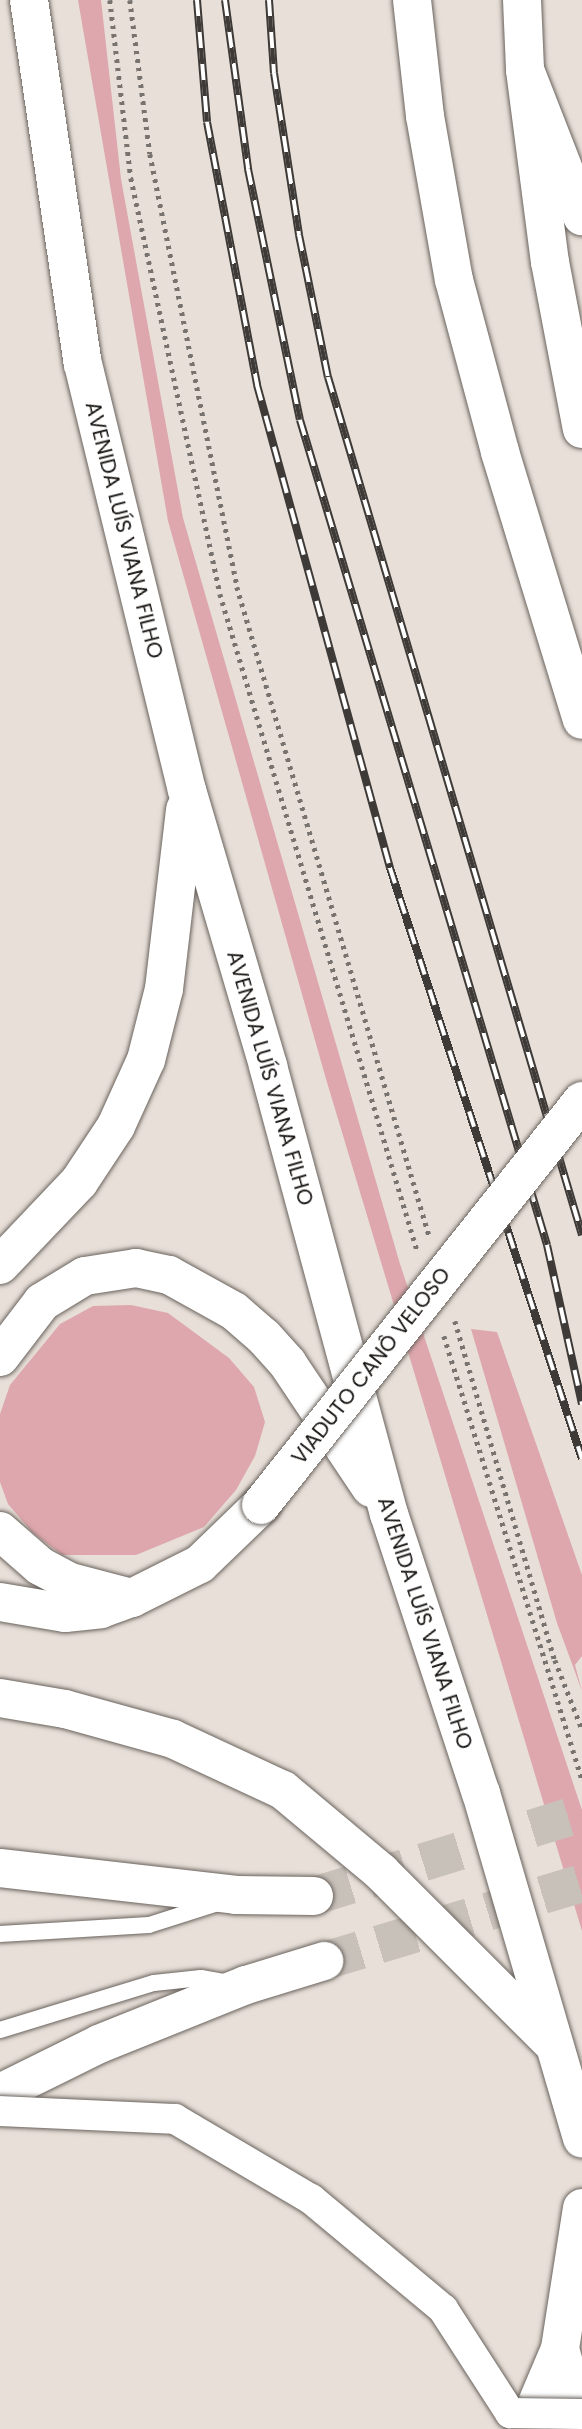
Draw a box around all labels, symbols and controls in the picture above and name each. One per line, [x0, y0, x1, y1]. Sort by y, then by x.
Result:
street label: AVENIDA LUÍS VIANA FILHO [80, 399, 168, 661]
street label: AVENIDA LUÍS VIANA FILHO [222, 948, 318, 1208]
street label: VIADUTO CANÔ VELOSO [286, 1263, 456, 1469]
street label: AVENIDA LUÍS VIANA FILHO [372, 1494, 478, 1752]

